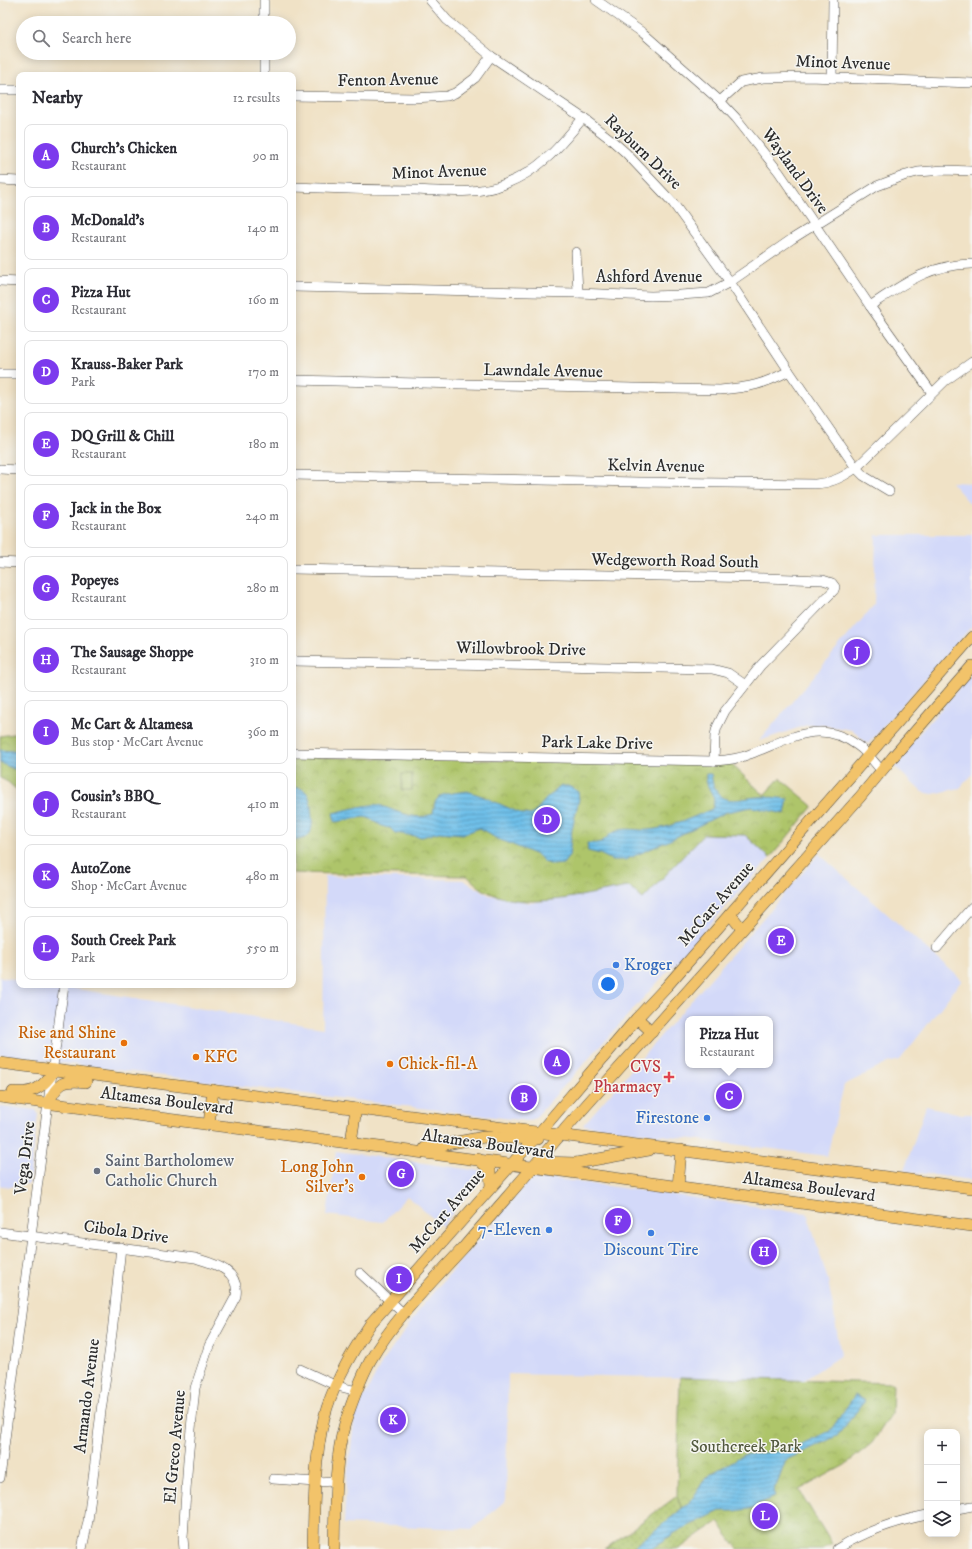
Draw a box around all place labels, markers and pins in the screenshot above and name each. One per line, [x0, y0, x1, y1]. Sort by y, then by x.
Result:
pin: J [844, 637, 870, 667]
pin: D [534, 805, 560, 835]
pin: E [768, 926, 794, 956]
place label: Kroger [624, 954, 673, 976]
marker: Kroger [611, 960, 621, 970]
place label: Rise and Shine Restaurant [18, 1022, 117, 1064]
marker: Rise and Shine Restaurant [119, 1038, 129, 1048]
place label: KFC [204, 1046, 238, 1068]
pin: A [544, 1047, 570, 1077]
marker: KFC [191, 1052, 201, 1062]
place label: Chick-fil-A [398, 1053, 478, 1075]
place label: CVS Pharmacy [593, 1056, 662, 1098]
marker: Chick-fil-A [385, 1059, 395, 1069]
marker: CVS Pharmacy [664, 1072, 674, 1082]
pin: C [716, 1081, 742, 1111]
pin: B [511, 1083, 537, 1113]
place label: Firestone [636, 1107, 699, 1129]
marker: Firestone [702, 1113, 712, 1123]
place label: Saint Bartholomew Catholic Church [105, 1150, 234, 1192]
place label: Long John Silver's [280, 1156, 354, 1198]
pin: G [388, 1159, 414, 1189]
marker: Saint Bartholomew Catholic Church [92, 1166, 102, 1176]
marker: Long John Silver's [357, 1172, 367, 1182]
pin: F [605, 1206, 631, 1236]
place label: 7-Eleven [478, 1219, 541, 1241]
marker: 7-Eleven [544, 1225, 554, 1235]
marker: Discount Tire [646, 1228, 656, 1238]
pin: H [751, 1237, 777, 1267]
place label: Discount Tire [604, 1239, 698, 1261]
pin: I [386, 1264, 412, 1294]
pin: K [380, 1405, 406, 1435]
pin: L [752, 1501, 778, 1531]

